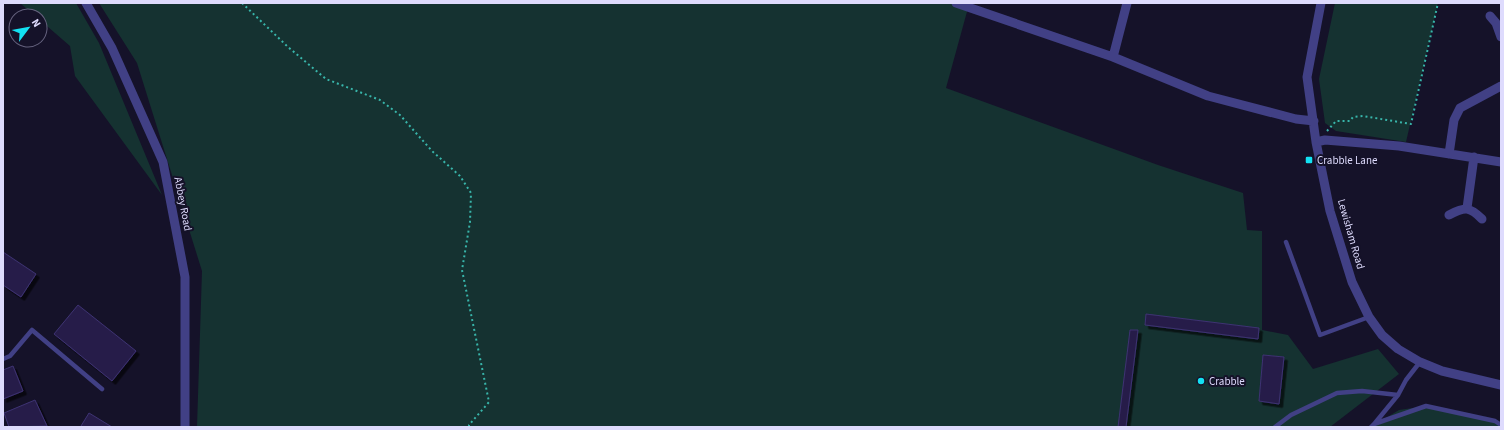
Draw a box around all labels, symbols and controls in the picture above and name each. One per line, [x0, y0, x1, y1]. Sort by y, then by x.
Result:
north arrow [8, 8, 48, 48]
text: N [28, 16, 44, 30]
place label: Crabble Lane [1317, 153, 1378, 168]
marker: Crabble Lane [1304, 155, 1314, 165]
street label: Abbey Road [170, 176, 196, 232]
street label: Lewisham Road [1334, 197, 1368, 271]
place label: Crabble [1209, 374, 1245, 389]
marker: Crabble [1196, 376, 1206, 386]

